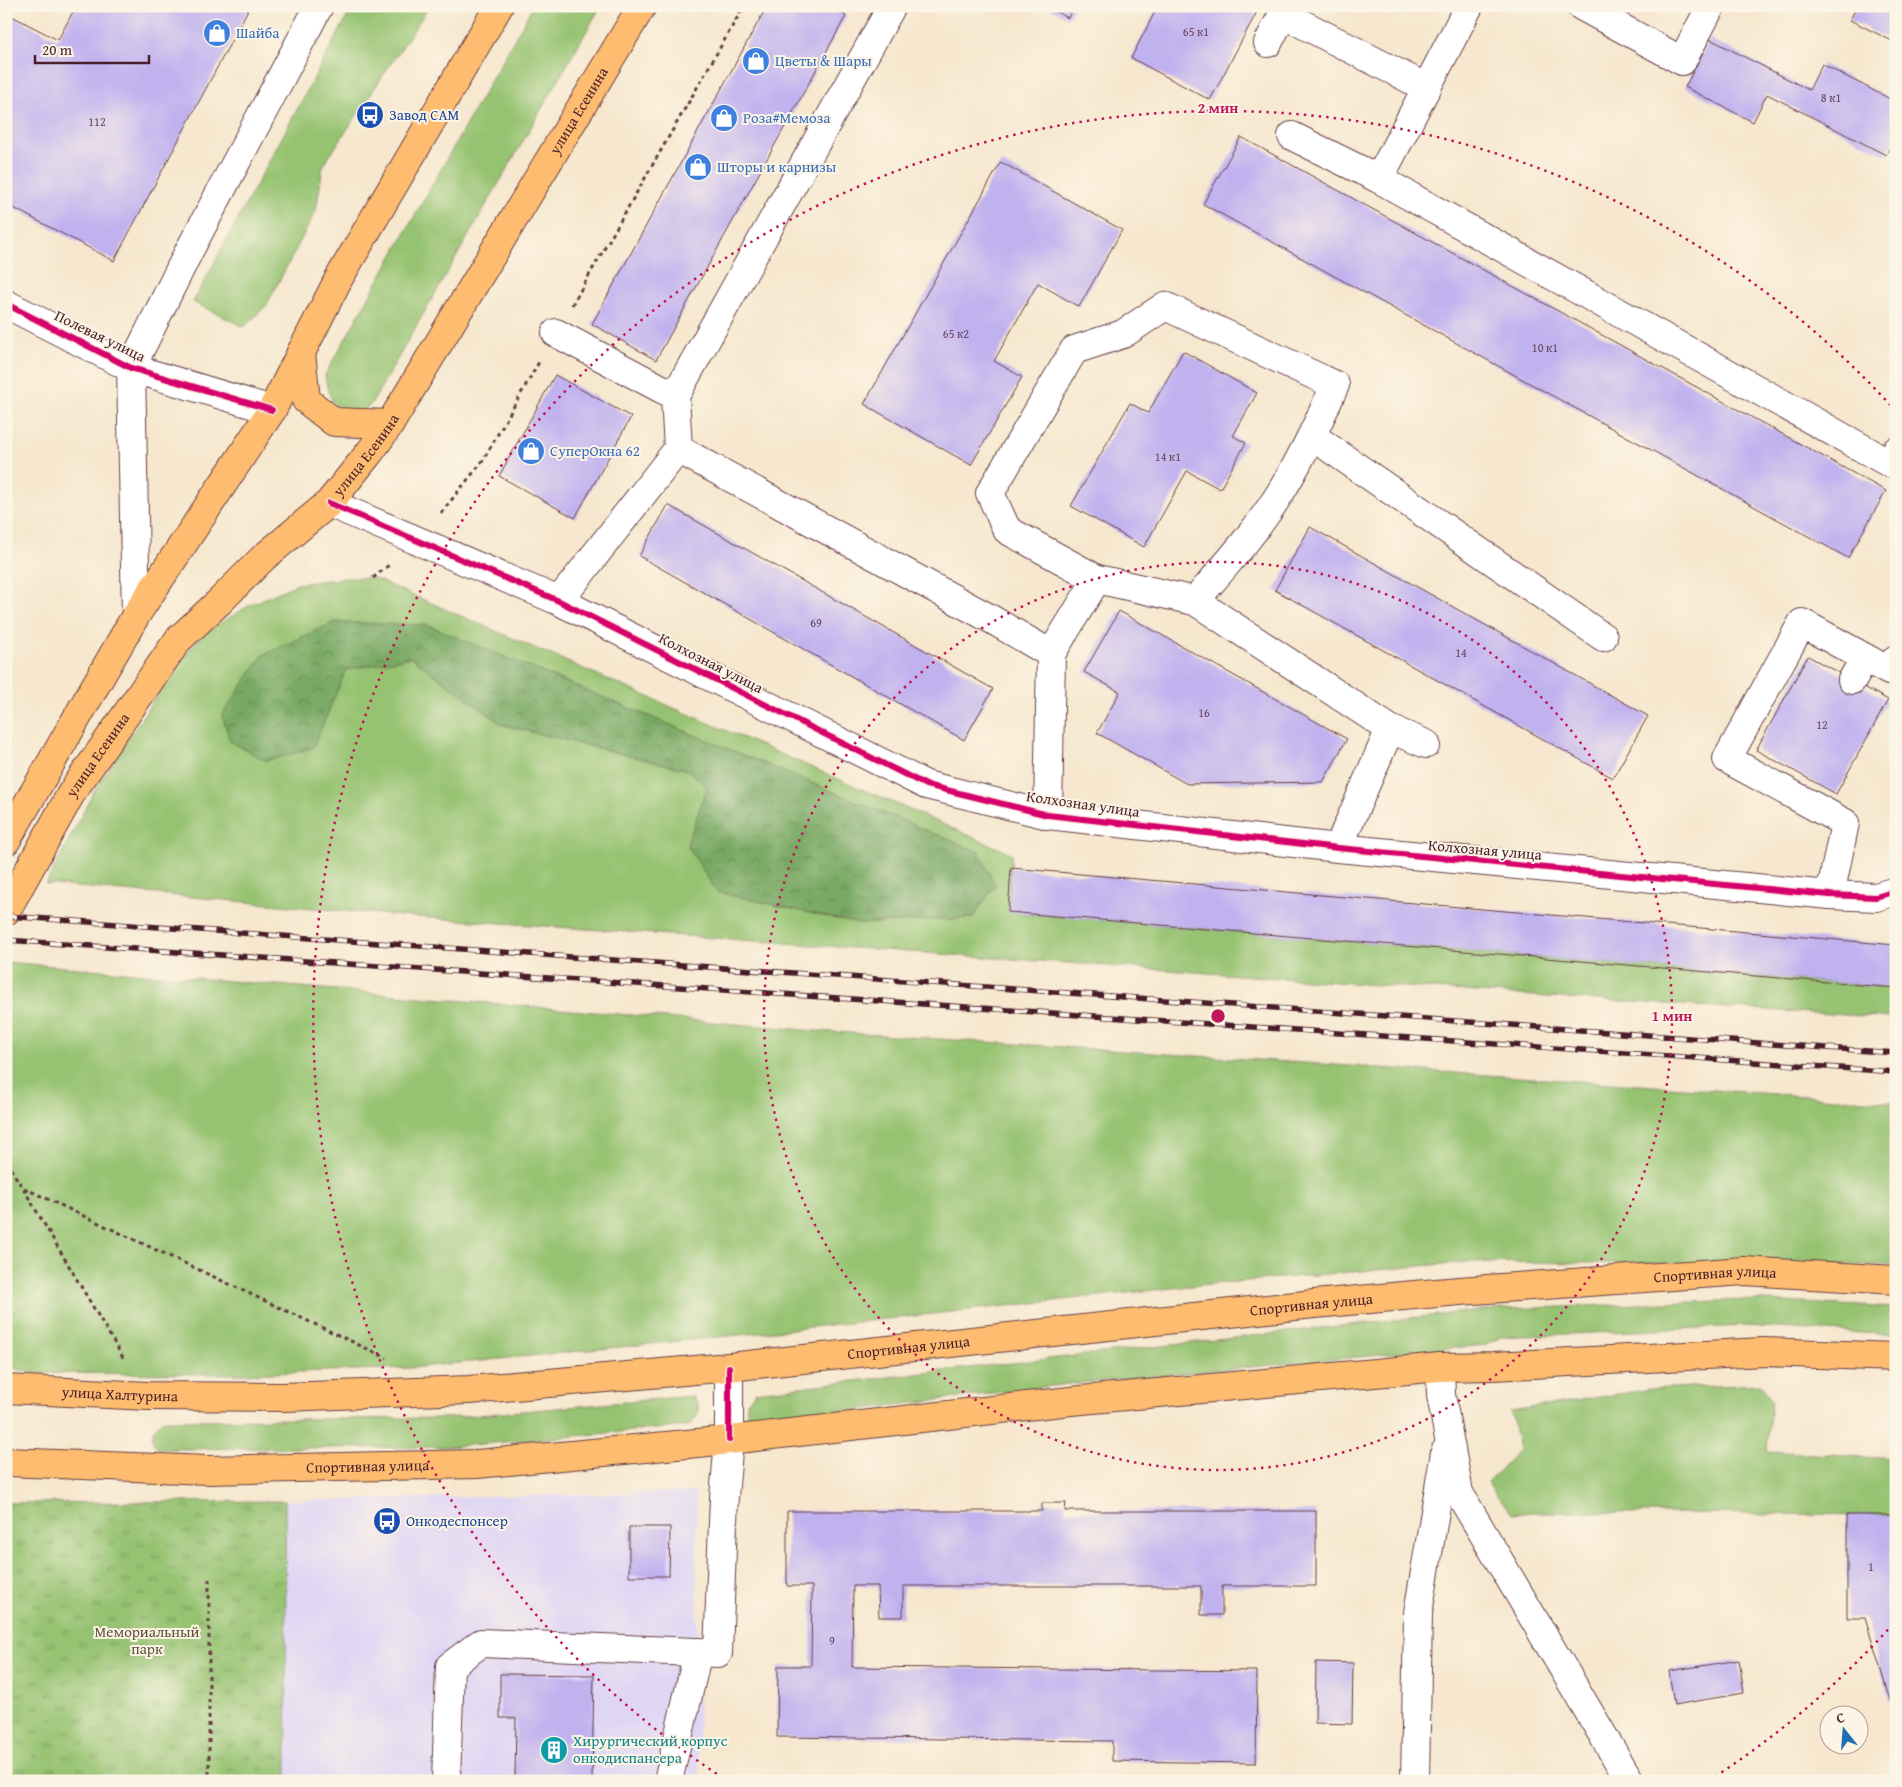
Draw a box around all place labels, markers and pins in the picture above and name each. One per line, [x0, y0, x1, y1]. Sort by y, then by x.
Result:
shop icon: Шайба [202, 18, 232, 48]
place label: Шайба [236, 22, 280, 43]
shop icon: Цветы & Шары [741, 46, 771, 76]
place label: Цветы & Шары [775, 50, 872, 71]
bus stop icon: Завод САМ [355, 100, 385, 130]
shop icon: Роза#Мемоза [709, 103, 739, 133]
place label: Завод САМ [389, 104, 460, 125]
place label: Роза#Мемоза [743, 107, 831, 128]
shop icon: Шторы и карнизы [683, 152, 713, 182]
place label: Шторы и карнизы [717, 156, 837, 177]
shop icon: СуперОкна 62 [516, 436, 546, 466]
place label: СуперОкна 62 [550, 440, 640, 461]
centre of rings [1209, 1007, 1227, 1025]
bus stop icon: Онкодеспонсер [372, 1506, 402, 1536]
place label: Онкодеспонсер [406, 1510, 508, 1531]
place label: Хирургический корпус онкодиспансера [573, 1730, 728, 1768]
building icon: Хирургический корпус онкодиспансера [539, 1735, 569, 1765]

